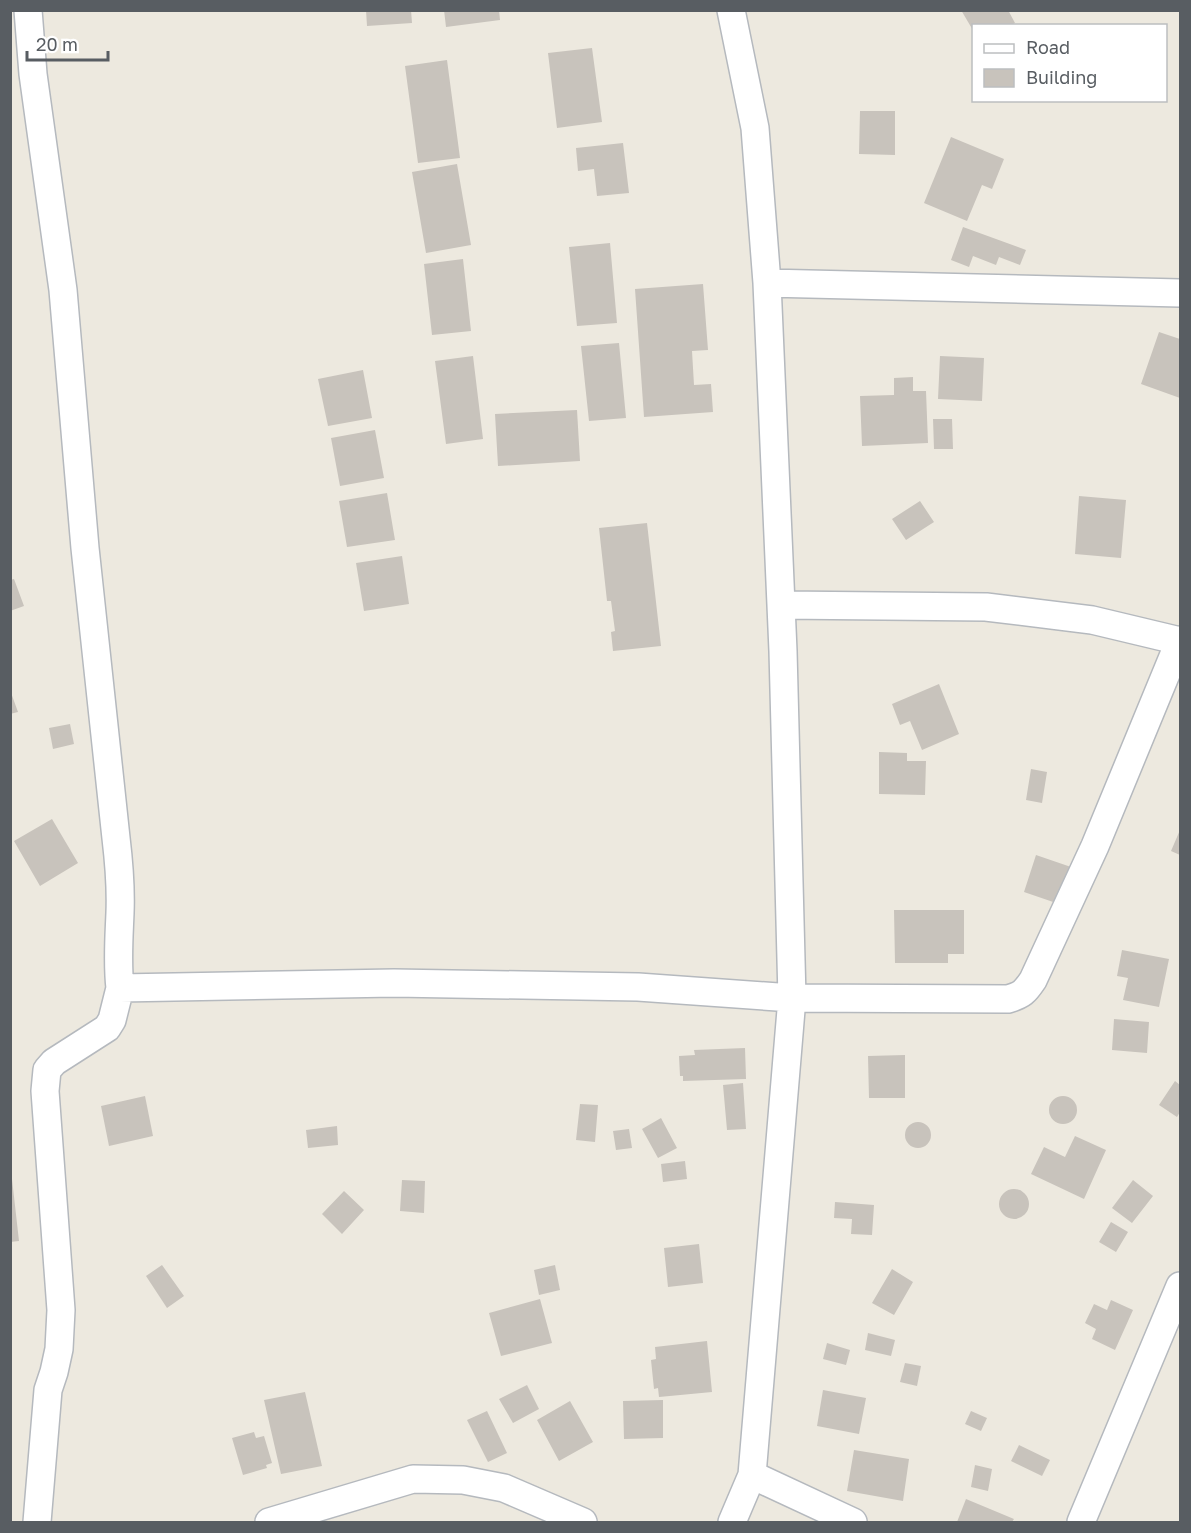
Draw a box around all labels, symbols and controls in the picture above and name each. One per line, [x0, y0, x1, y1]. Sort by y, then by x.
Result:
scale bar [27, 24, 108, 62]
legend [972, 24, 1167, 102]
text: 20 m [36, 33, 78, 55]
text: Road [1026, 36, 1070, 58]
text: Building [1026, 66, 1097, 88]

